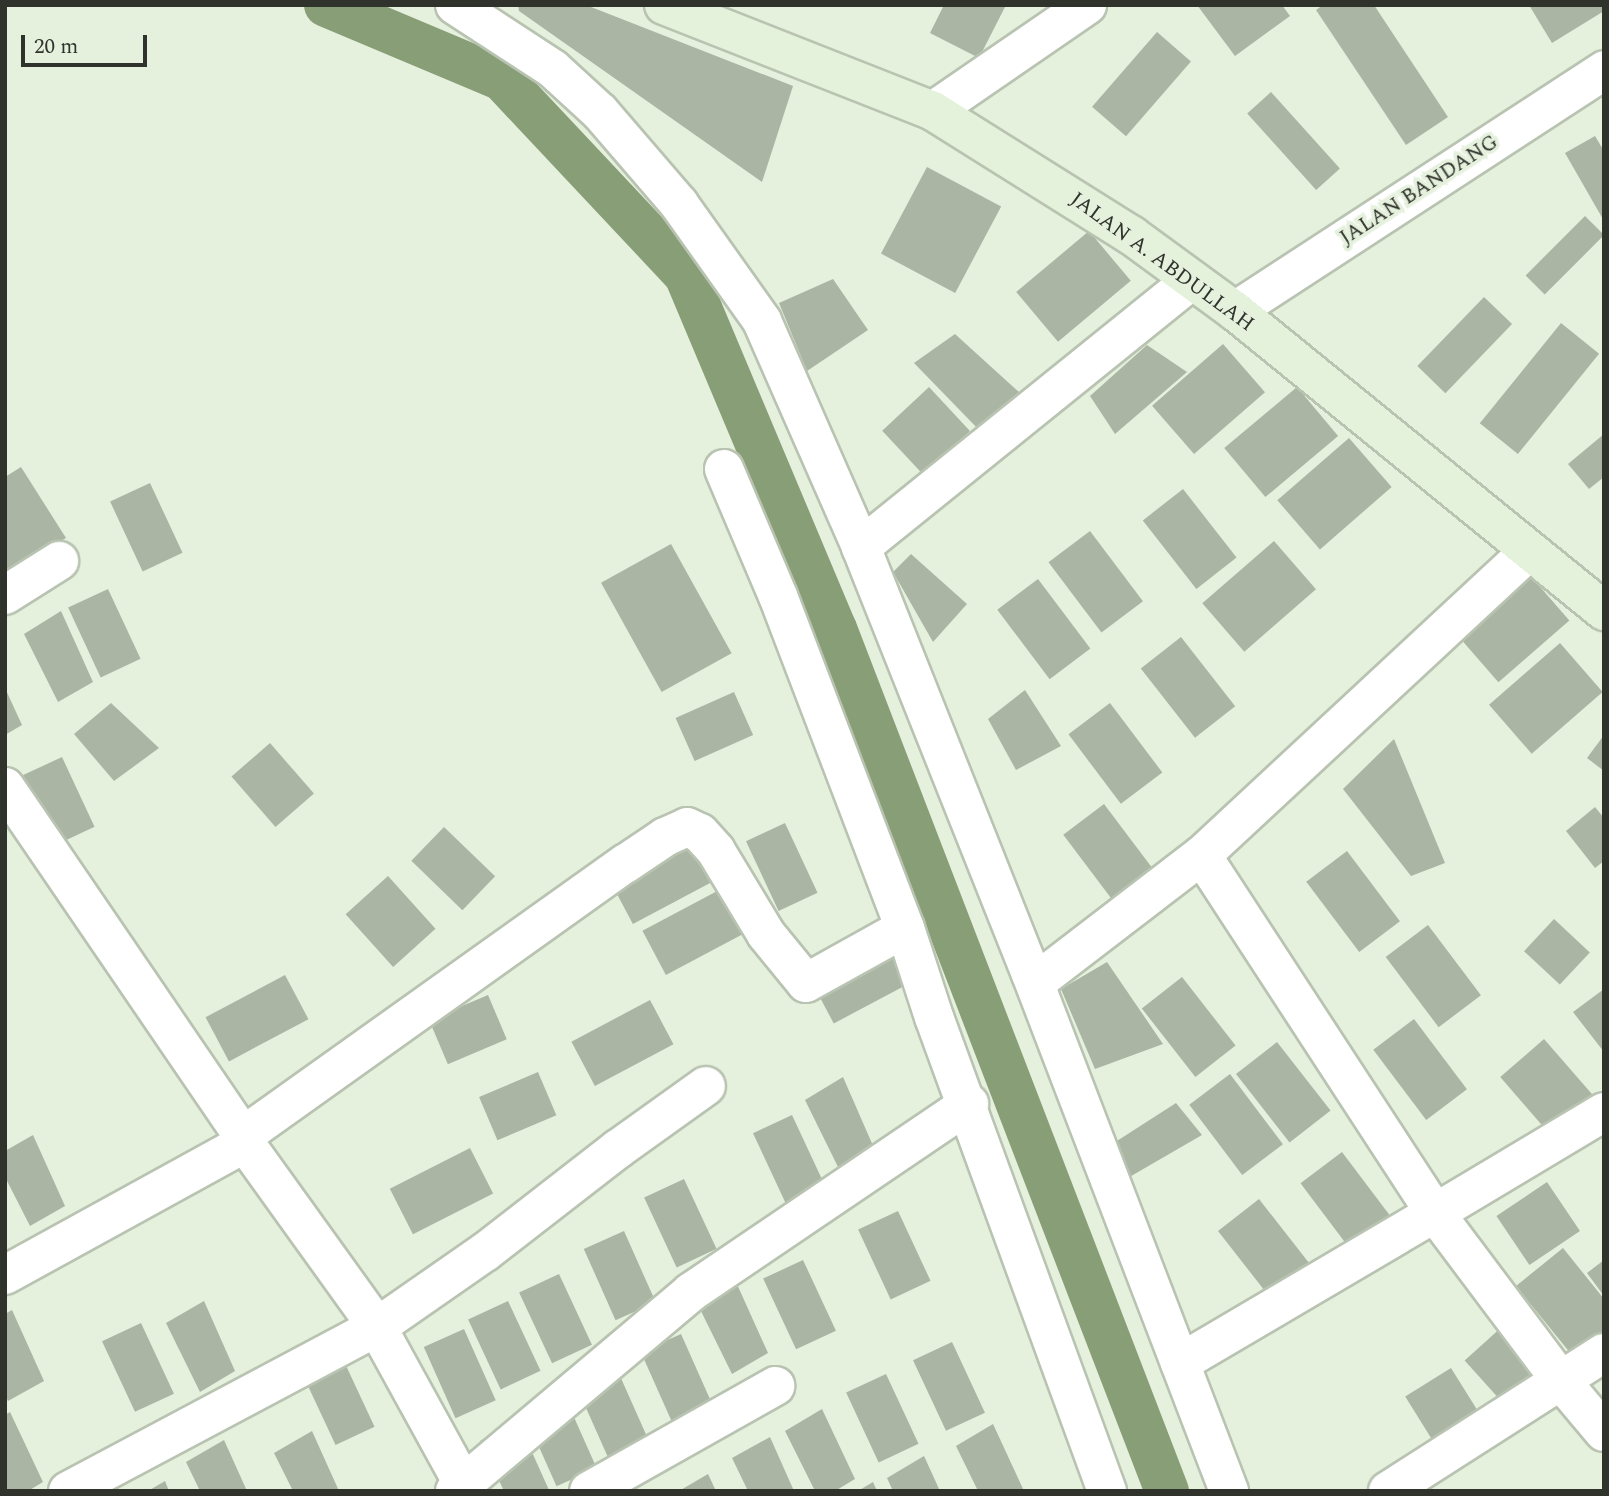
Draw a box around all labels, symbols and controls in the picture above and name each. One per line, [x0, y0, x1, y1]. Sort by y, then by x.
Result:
scale bar [24, 21, 150, 65]
text: 20 m [34, 31, 78, 63]
street label: JALAN BANDANG [1335, 129, 1503, 251]
street label: JALAN A. ABDULLAH [1065, 187, 1259, 337]

